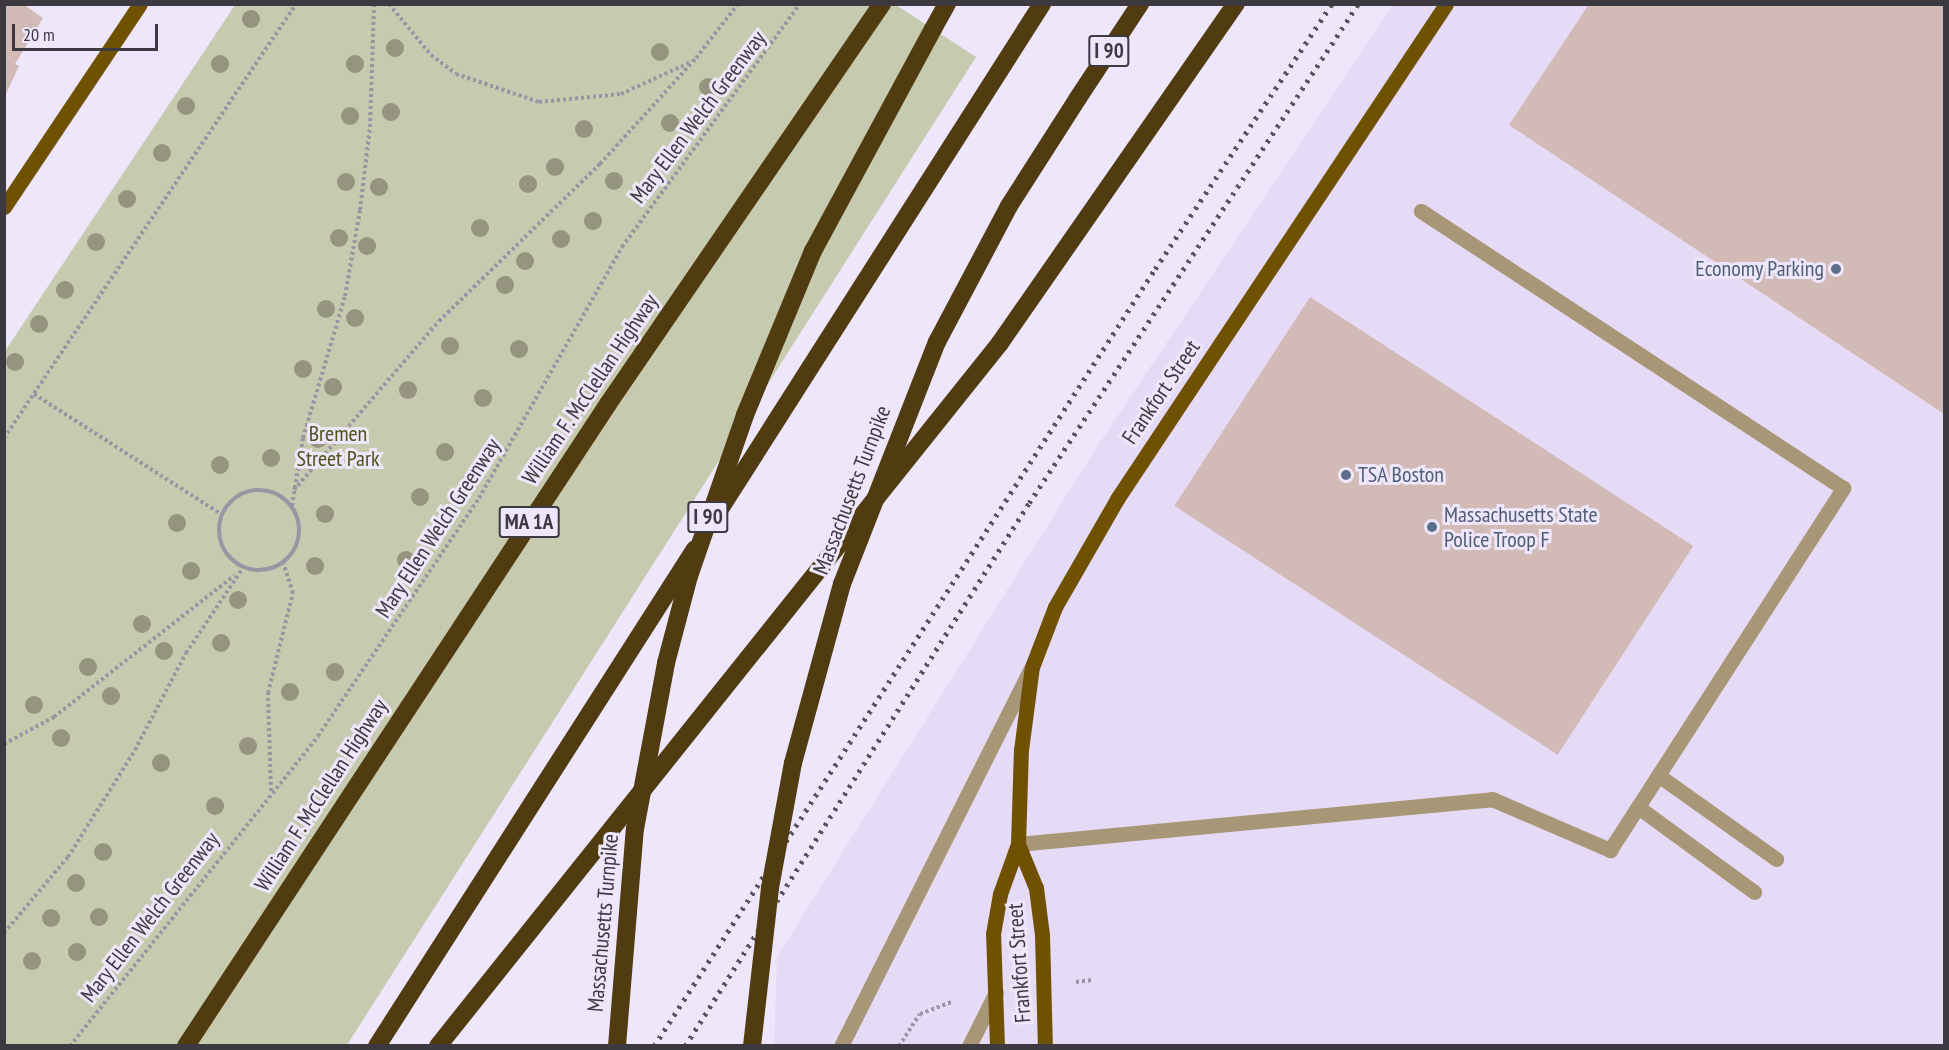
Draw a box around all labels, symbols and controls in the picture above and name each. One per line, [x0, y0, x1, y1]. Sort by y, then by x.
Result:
scale bar [15, 12, 160, 50]
text: 20 m [23, 23, 55, 46]
street label: Mary Ellen Welch Greenway [624, 25, 772, 209]
road number: I 90 [1088, 33, 1130, 69]
place label: Economy Parking [1695, 256, 1824, 282]
marker: Economy Parking [1829, 262, 1843, 276]
street label: William F. McClellan Highway [516, 288, 664, 490]
street label: Frankfort Street [1117, 335, 1205, 449]
street label: Massachusetts Turnpike [808, 402, 896, 578]
park label: Bremen Street Park [297, 420, 379, 472]
street label: Mary Ellen Welch Greenway [370, 433, 506, 623]
place label: TSA Boston [1358, 462, 1445, 488]
marker: TSA Boston [1339, 468, 1353, 482]
road number: I 90 [687, 499, 729, 535]
place label: Massachusetts State Police Troop F [1444, 501, 1597, 552]
road number: MA 1A [498, 504, 560, 540]
marker: Massachusetts State Police Troop F [1425, 520, 1439, 534]
street label: William F. McClellan Highway [249, 693, 393, 897]
street label: Mary Ellen Welch Greenway [75, 826, 225, 1008]
street label: Massachusetts Turnpike [582, 833, 624, 1013]
street label: Frankfort Street [1002, 902, 1036, 1024]

